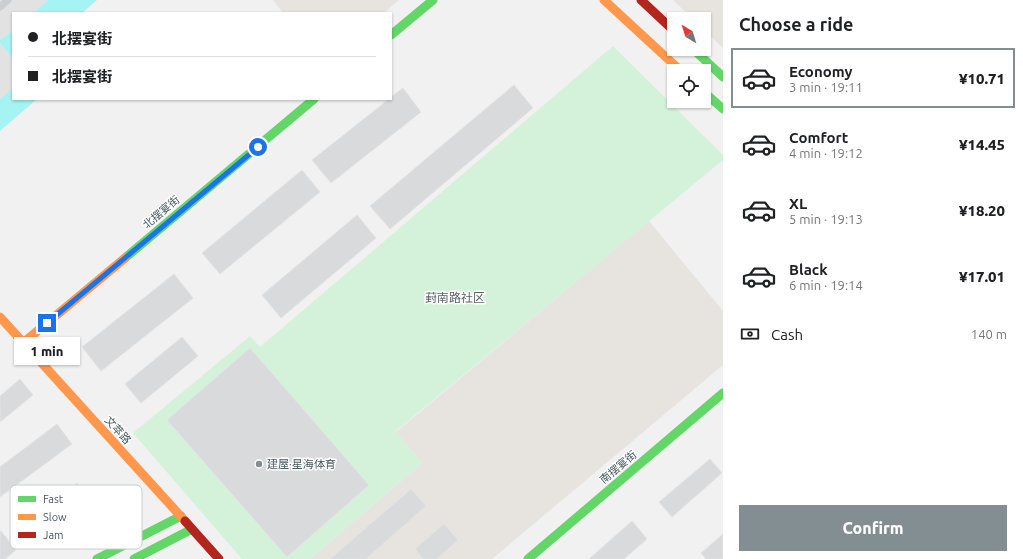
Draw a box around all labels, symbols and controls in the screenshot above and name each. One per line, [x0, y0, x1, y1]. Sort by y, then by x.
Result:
north arrow [667, 12, 711, 56]
map controls [667, 12, 711, 108]
text: Choose a ride [739, 14, 853, 34]
text: 北摆宴街 [52, 30, 112, 47]
icon: car [741, 60, 777, 96]
text: Economy [789, 63, 853, 80]
button: locate [667, 64, 711, 108]
text: 北摆宴街 [52, 68, 112, 85]
text: ¥10.71 [959, 70, 1005, 87]
text: 3 min · 19:11 [789, 80, 863, 94]
icon: car [741, 126, 777, 162]
text: Comfort [789, 129, 848, 146]
text: ¥14.45 [959, 136, 1005, 153]
route start [249, 138, 267, 156]
text: 4 min · 19:12 [789, 146, 863, 160]
icon: car [741, 192, 777, 228]
street label: 北摆宴街 [140, 193, 182, 231]
text: XL [789, 195, 807, 212]
text: ¥18.20 [959, 202, 1005, 219]
text: 5 min · 19:13 [789, 212, 863, 226]
icon: car [741, 258, 777, 294]
text: Black [789, 261, 828, 278]
text: ¥17.01 [959, 268, 1005, 285]
text: 6 min · 19:14 [789, 278, 863, 292]
district label: 葑南路社区 [425, 291, 485, 304]
route end [38, 314, 56, 332]
icon: cash [739, 323, 761, 345]
text: Cash [771, 326, 803, 343]
text: 140 m [971, 327, 1007, 341]
callout: 1 min [14, 337, 80, 365]
text: 1 min [30, 344, 64, 358]
street label: 文萃路 [103, 414, 133, 446]
street label: 南摆宴街 [597, 448, 639, 486]
place label: 建屋·星海体育 [267, 458, 336, 470]
marker: 建屋·星海体育 [254, 459, 264, 469]
legend [10, 485, 142, 549]
text: Fast [43, 493, 64, 505]
button: Confirm [739, 505, 1007, 551]
text: Slow [43, 511, 67, 523]
text: Jam [43, 529, 64, 541]

